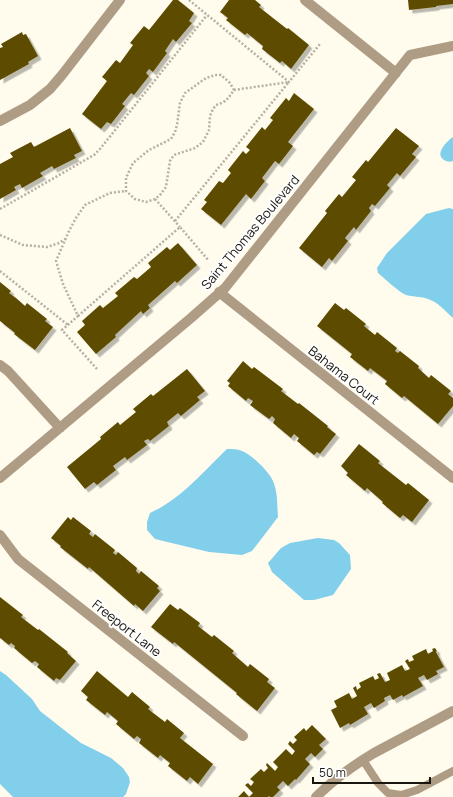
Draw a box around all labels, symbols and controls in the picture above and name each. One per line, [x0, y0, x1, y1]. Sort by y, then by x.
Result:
street label: Saint Thomas Boulevard [197, 171, 303, 293]
street label: Bahama Court [305, 342, 383, 408]
street label: Freeport Lane [89, 595, 166, 661]
scale bar [313, 759, 430, 785]
text: 50 m [319, 764, 346, 781]

